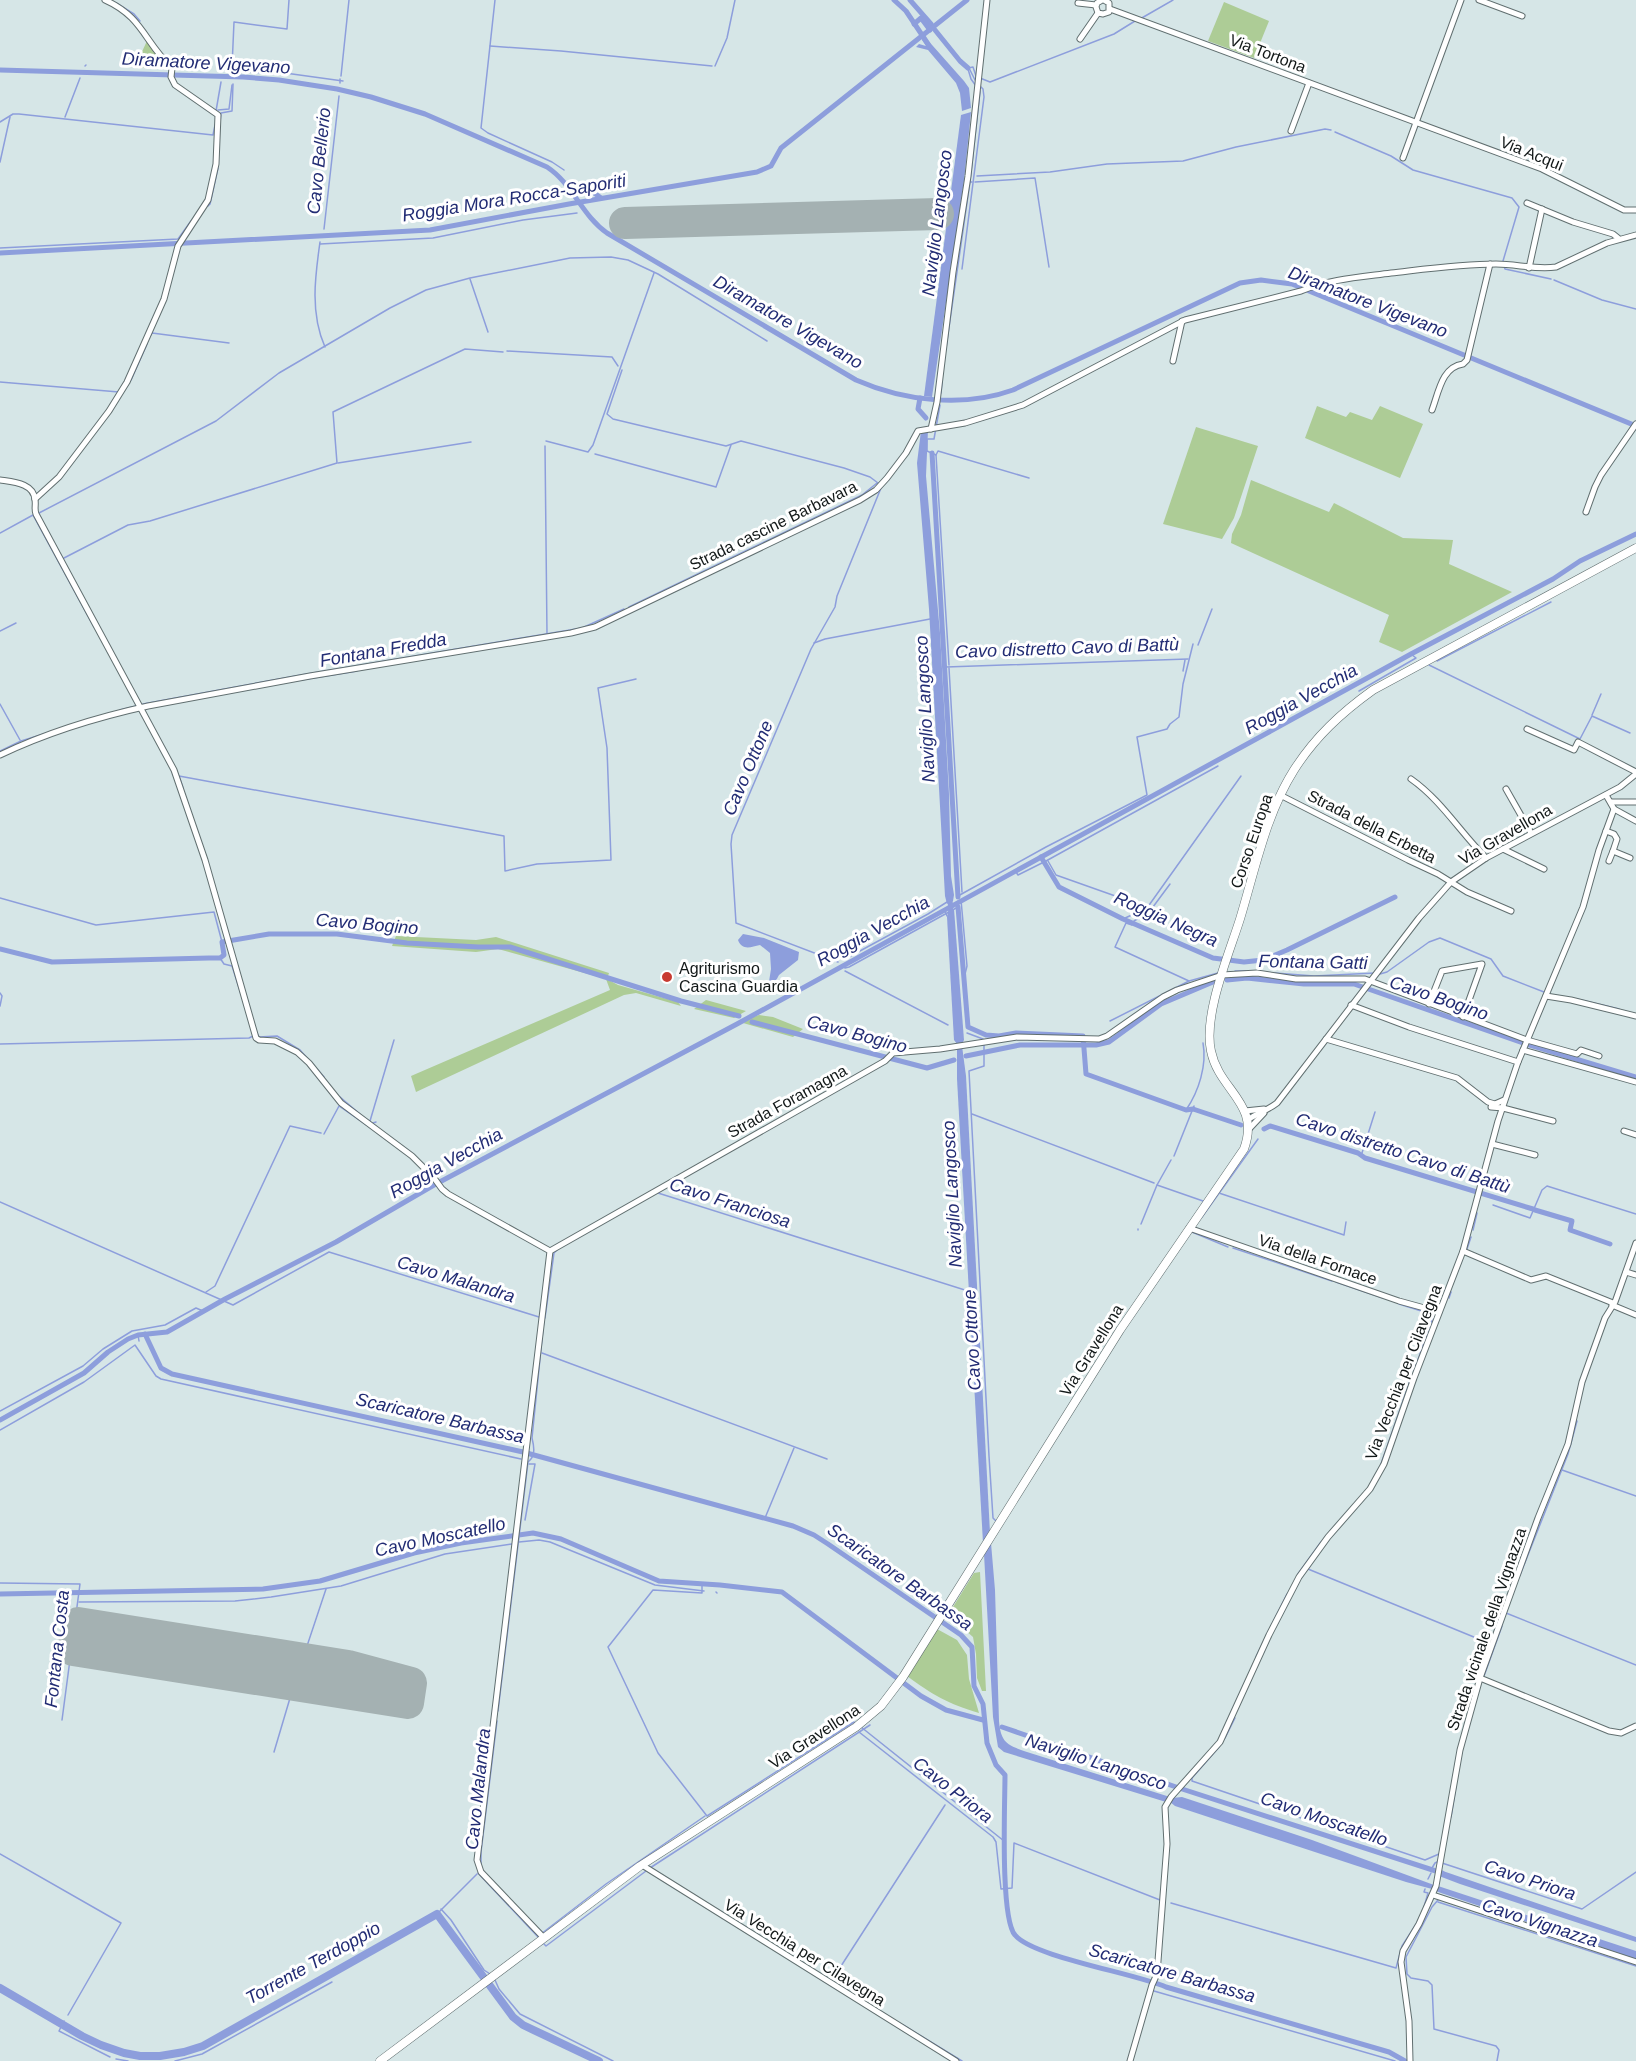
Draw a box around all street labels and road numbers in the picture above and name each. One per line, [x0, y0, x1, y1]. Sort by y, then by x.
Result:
street label: Via Tortona [1227, 31, 1308, 76]
street label: Via Acqui [1498, 133, 1566, 174]
street label: Strada cascine Barbavara [687, 477, 860, 573]
street label: Strada della Erbetta [1305, 787, 1439, 866]
street label: Corso Europa [1227, 792, 1276, 891]
street label: Via Gravellona [1456, 801, 1555, 868]
street label: Strada Foramagna [725, 1062, 850, 1141]
street label: Via della Fornace [1256, 1231, 1379, 1288]
street label: Via Vecchia per Cilavegna [1362, 1282, 1445, 1462]
street label: Via Gravellona [1056, 1301, 1126, 1399]
street label: Strada vicinale della Vignazza [1444, 1526, 1529, 1733]
street label: Via Gravellona [766, 1701, 863, 1772]
street label: Via Vecchia per Cilavegna [721, 1896, 888, 2009]

